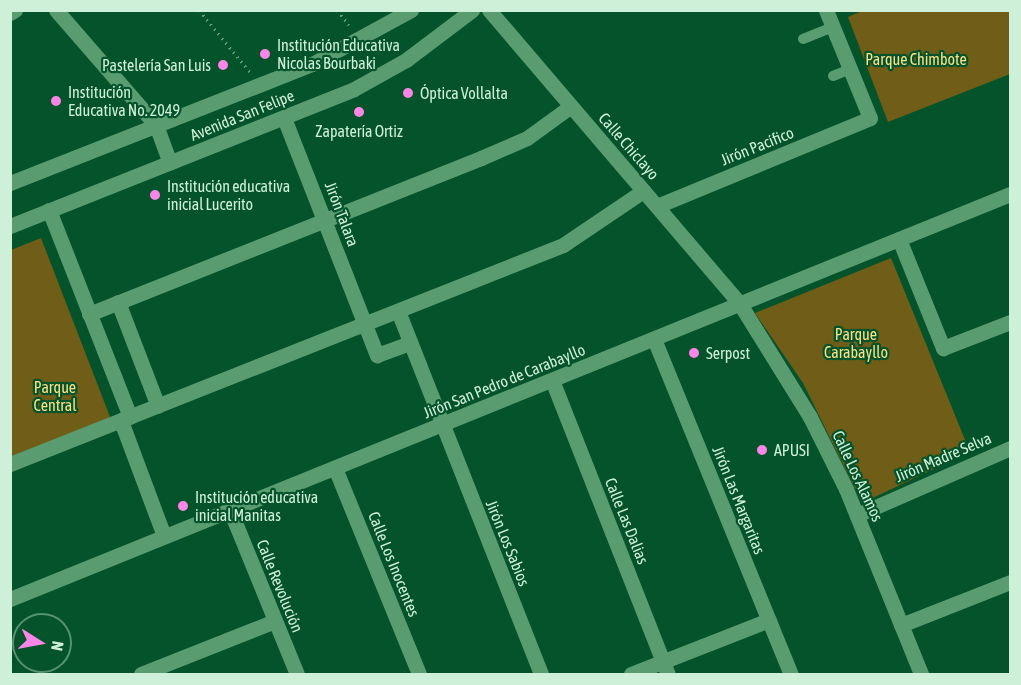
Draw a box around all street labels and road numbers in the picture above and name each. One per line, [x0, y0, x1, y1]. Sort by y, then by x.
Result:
street label: Avenida San Felipe [187, 85, 297, 145]
street label: Calle Chiclayo [595, 109, 663, 183]
street label: Jirón Pacífico [718, 123, 796, 169]
street label: Jirón Talara [321, 179, 363, 249]
street label: Jirón San Pedro de Carabayllo [420, 340, 588, 422]
street label: Calle Los Alamos [829, 427, 887, 525]
street label: Jirón Madre Selva [892, 428, 994, 486]
street label: Jirón Las Margaritas [709, 443, 769, 557]
street label: Calle Las Dalias [601, 475, 653, 567]
street label: Jirón Los Sabios [482, 497, 534, 589]
street label: Calle Los Inocentes [364, 509, 424, 619]
street label: Calle Revolución [253, 537, 307, 635]

